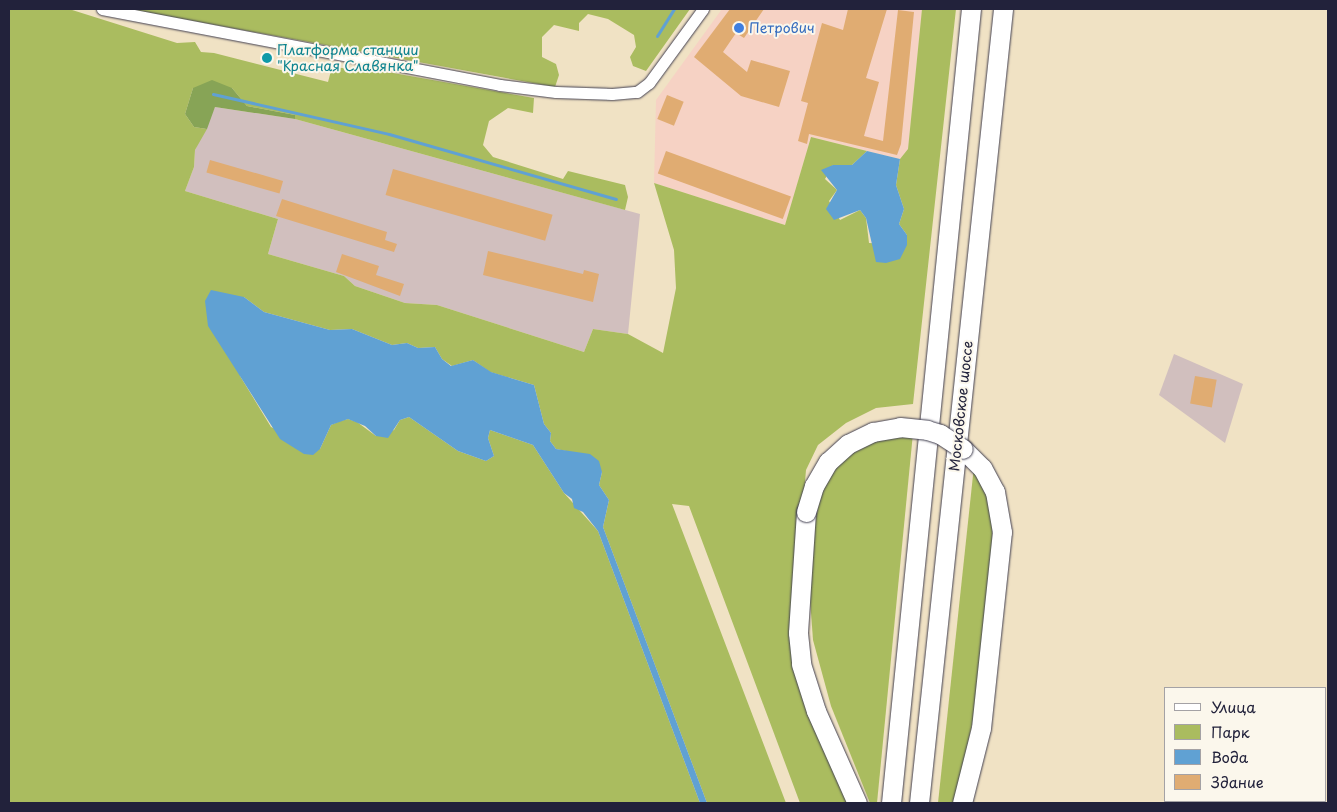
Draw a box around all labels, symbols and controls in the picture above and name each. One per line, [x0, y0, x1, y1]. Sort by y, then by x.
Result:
place label: Петрович [749, 20, 815, 36]
marker: Петрович [733, 22, 745, 34]
place label: Платформа станции "Красная Славянка" [277, 42, 419, 74]
marker: Платформа станции "Красная Славянка" [261, 52, 273, 64]
street label: Московское шоссе [946, 340, 976, 472]
legend [1164, 687, 1327, 802]
text: Улица [1211, 695, 1256, 718]
text: Парк [1211, 720, 1250, 743]
text: Вода [1211, 745, 1248, 768]
text: Здание [1211, 770, 1264, 793]

